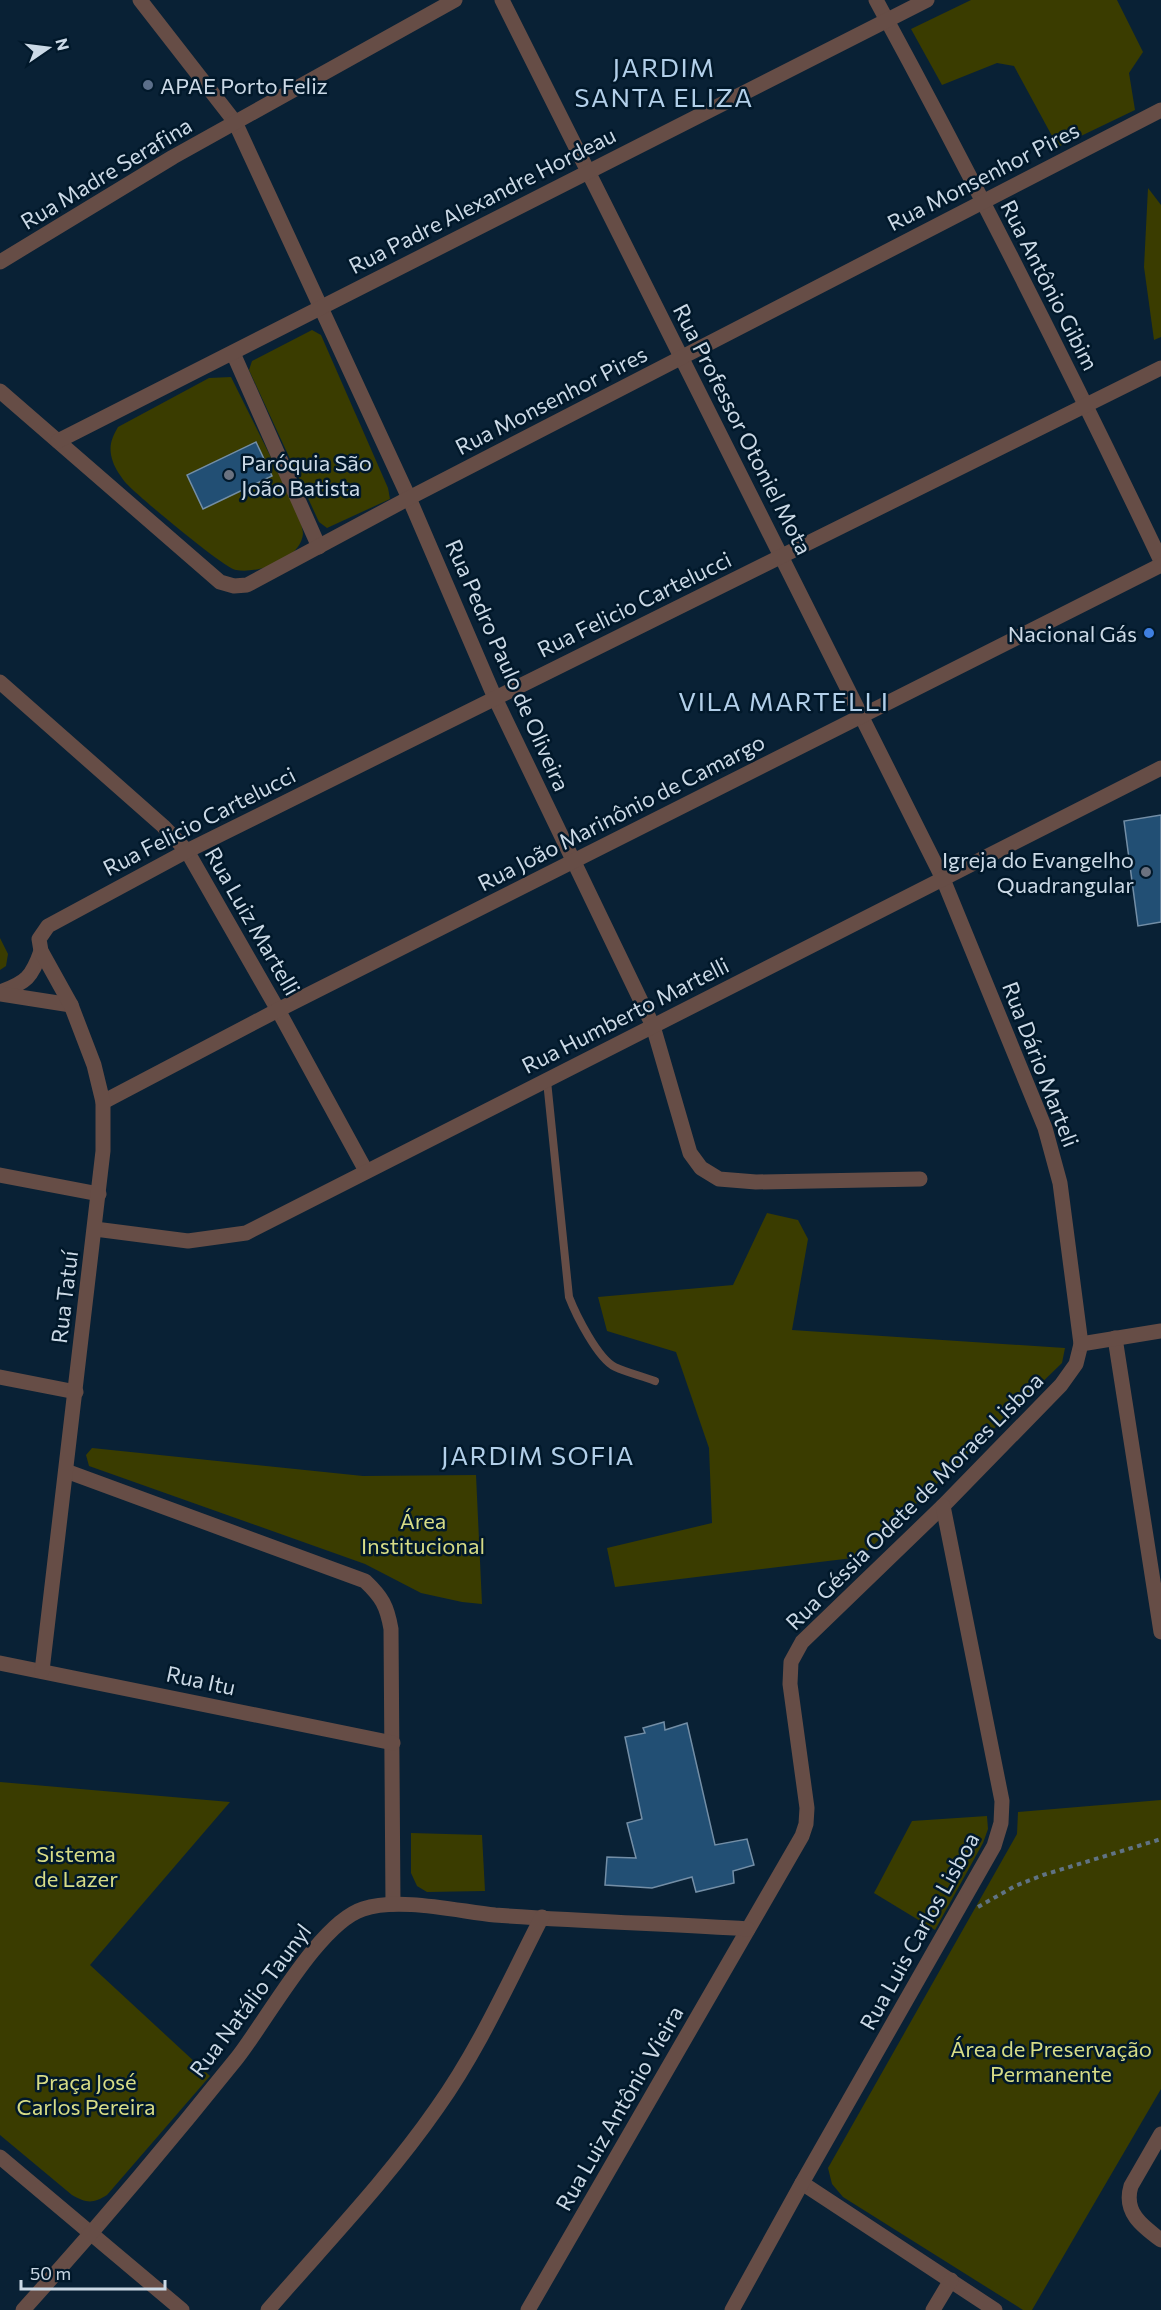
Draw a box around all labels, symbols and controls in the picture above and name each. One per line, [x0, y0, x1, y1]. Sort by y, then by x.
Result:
north arrow [18, 18, 78, 78]
text: N [52, 36, 74, 52]
district label: JARDIM SANTA ELIZA [574, 51, 754, 112]
place label: APAE Porto Feliz [160, 72, 328, 99]
marker: APAE Porto Feliz [141, 78, 155, 92]
street label: Rua Madre Serafina [15, 111, 197, 235]
street label: Rua Monsenhor Pires [882, 116, 1084, 236]
street label: Rua Padre Alexandre Hordeau [344, 121, 620, 279]
street label: Rua Antônio Gibim [995, 195, 1105, 375]
street label: Rua Professor Otoniel Mota [668, 299, 818, 559]
street label: Rua Monsenhor Pires [450, 340, 652, 460]
place label: Paróquia São João Batista [241, 449, 372, 501]
marker: Paróquia São João Batista [222, 468, 236, 482]
street label: Rua Pedro Paulo de Oliveira [440, 535, 576, 795]
street label: Rua Felicio Cartelucci [533, 545, 735, 663]
place label: Nacional Gás [1008, 620, 1137, 647]
marker: Nacional Gás [1142, 626, 1156, 640]
district label: VILA MARTELLI [678, 685, 890, 716]
street label: Rua João Marinônio de Camargo [473, 728, 769, 896]
street label: Rua Felicio Cartelucci [98, 761, 300, 881]
street label: Rua Luiz Martelli [200, 842, 306, 1000]
place label: Igreja do Evangelho Quadrangular [942, 846, 1134, 898]
marker: Igreja do Evangelho Quadrangular [1139, 865, 1153, 879]
street label: Rua Humberto Martelli [517, 951, 733, 1079]
street label: Rua Dário Marteli [997, 978, 1085, 1150]
street label: Rua Tatuí [45, 1248, 83, 1345]
street label: Rua Géssia Odete de Moraes Lisboa [780, 1367, 1048, 1635]
district label: JARDIM SOFIA [441, 1439, 635, 1470]
park label: Área Institucional [361, 1507, 485, 1559]
street label: Rua Itu [164, 1660, 238, 1700]
street label: Rua Luis Carlos Lisboa [854, 1828, 984, 2034]
park label: Sistema de Lazer [34, 1840, 118, 1892]
street label: Rua Natálio Taunyl [184, 1918, 316, 2082]
street label: Rua Luiz Antônio Vieira [549, 2001, 689, 2215]
park label: Área de Preservação Permanente [950, 2035, 1152, 2087]
park label: Praça José Carlos Pereira [17, 2068, 155, 2120]
scale bar [21, 2253, 165, 2291]
text: 50 m [30, 2262, 71, 2284]

